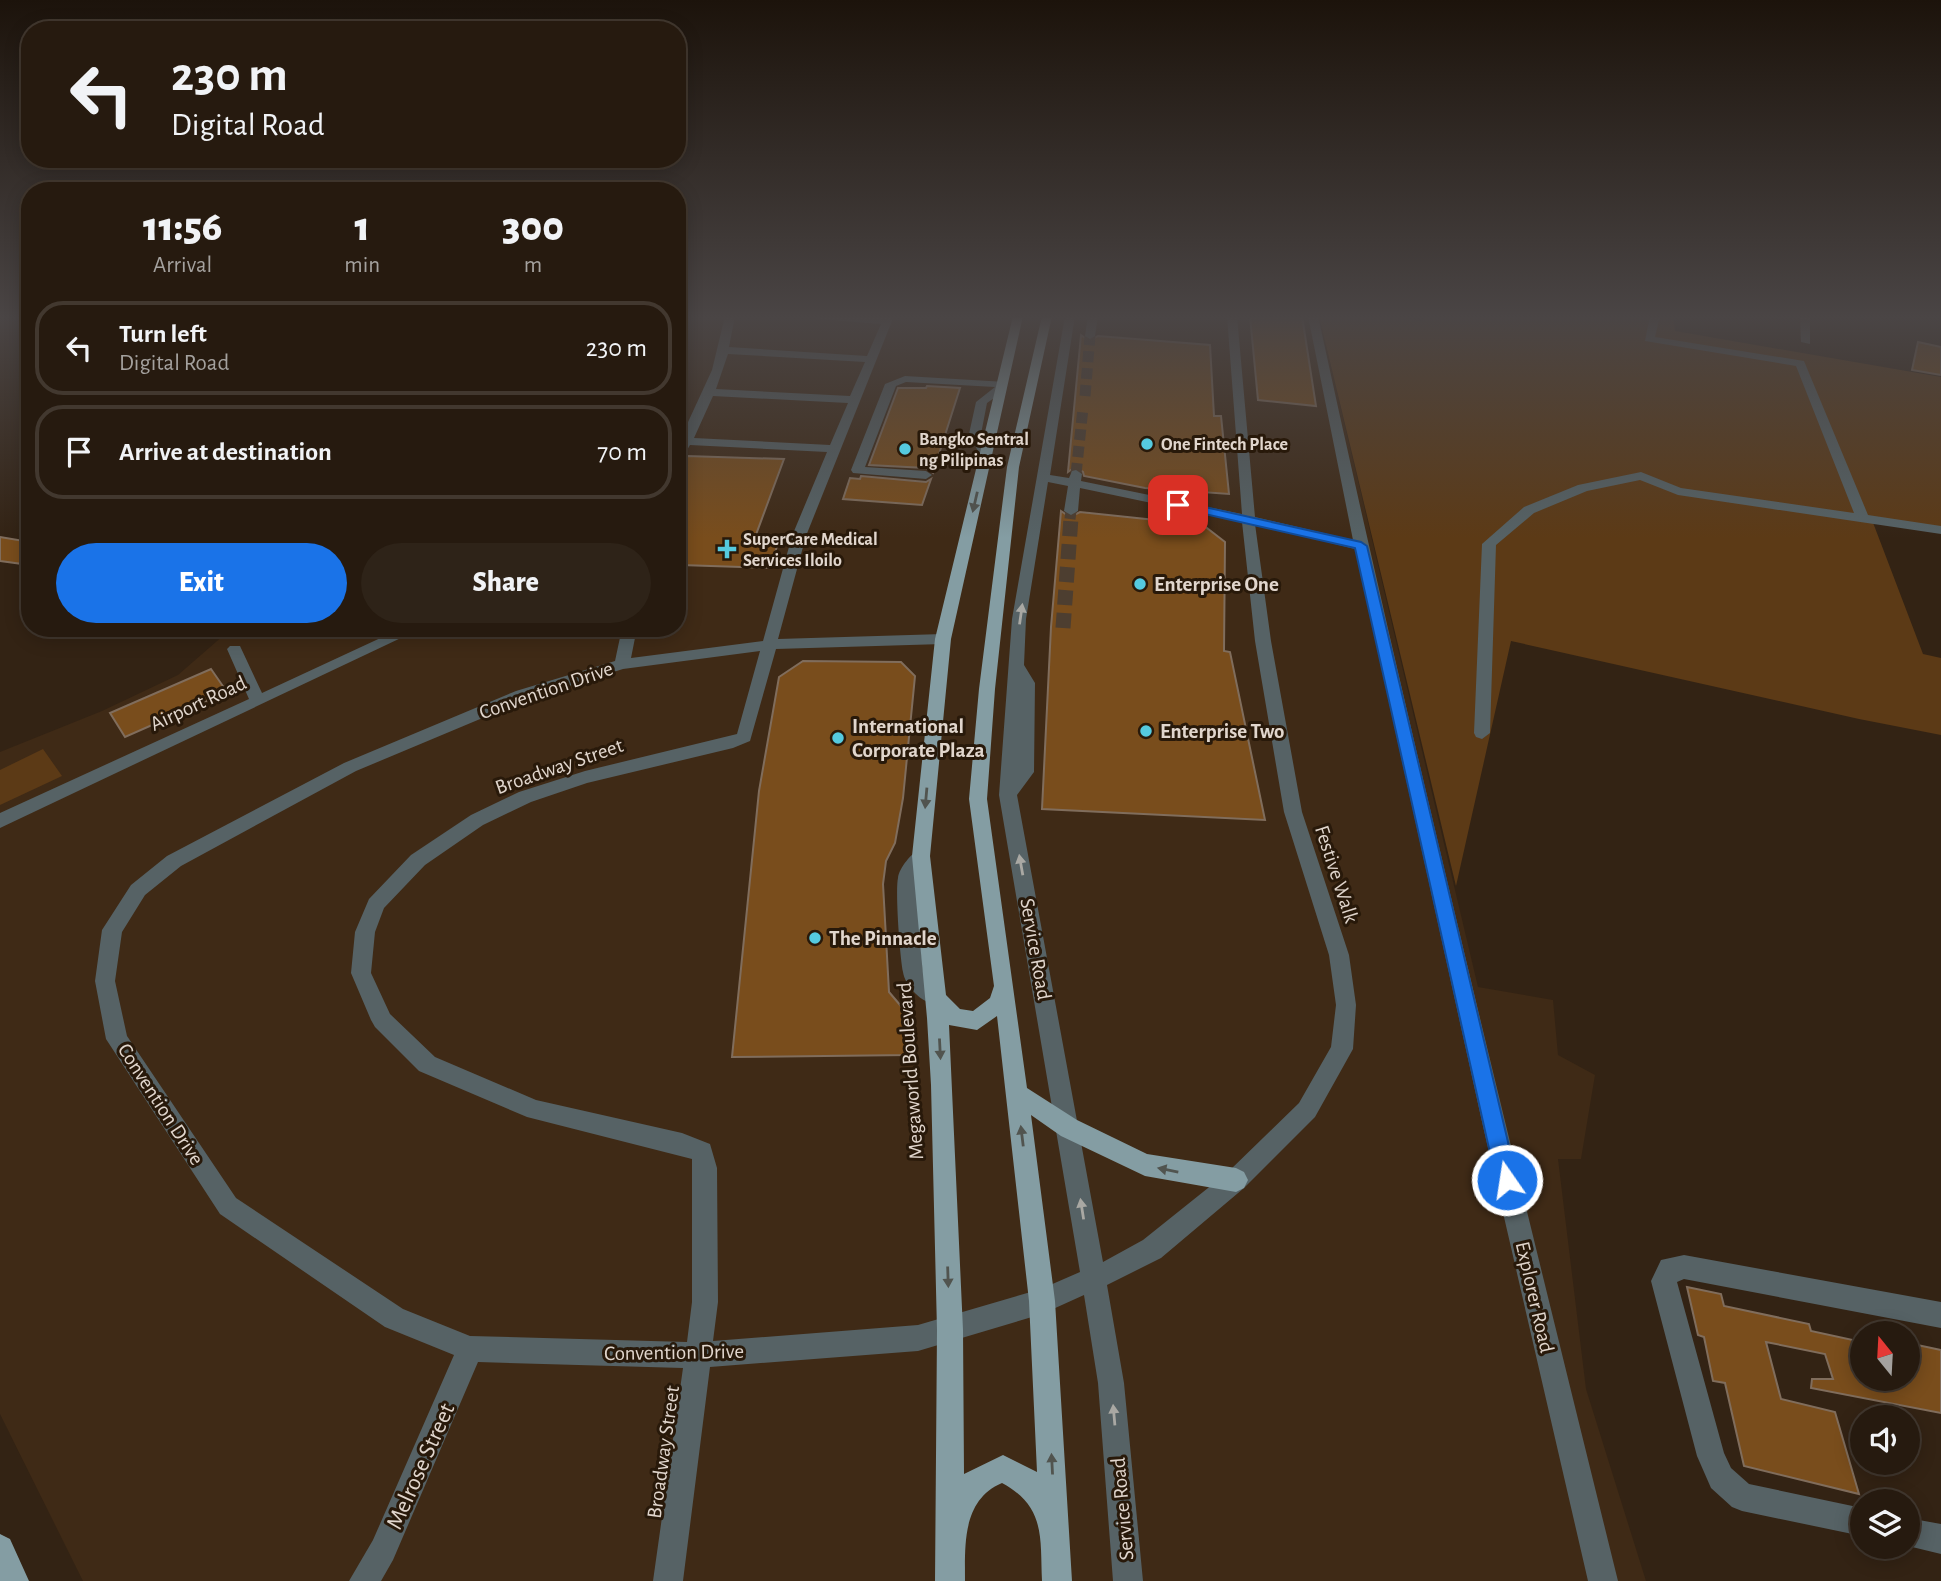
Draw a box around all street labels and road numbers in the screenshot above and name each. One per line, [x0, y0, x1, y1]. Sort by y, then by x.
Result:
street label: Convention Drive [477, 658, 616, 723]
street label: Airport Road [147, 672, 250, 735]
street label: Broadway Street [492, 735, 626, 798]
street label: Festive Walk [1311, 823, 1362, 926]
street label: Service Road [1016, 896, 1055, 1002]
street label: Megaworld Boulevard [894, 981, 927, 1160]
street label: Convention Drive [114, 1040, 208, 1169]
street label: Explorer Road [1511, 1239, 1558, 1355]
street label: Convention Drive [604, 1341, 744, 1364]
street label: Broadway Street [644, 1384, 683, 1520]
street label: Melrose Street [382, 1399, 460, 1533]
street label: Service Road [1108, 1457, 1137, 1561]

